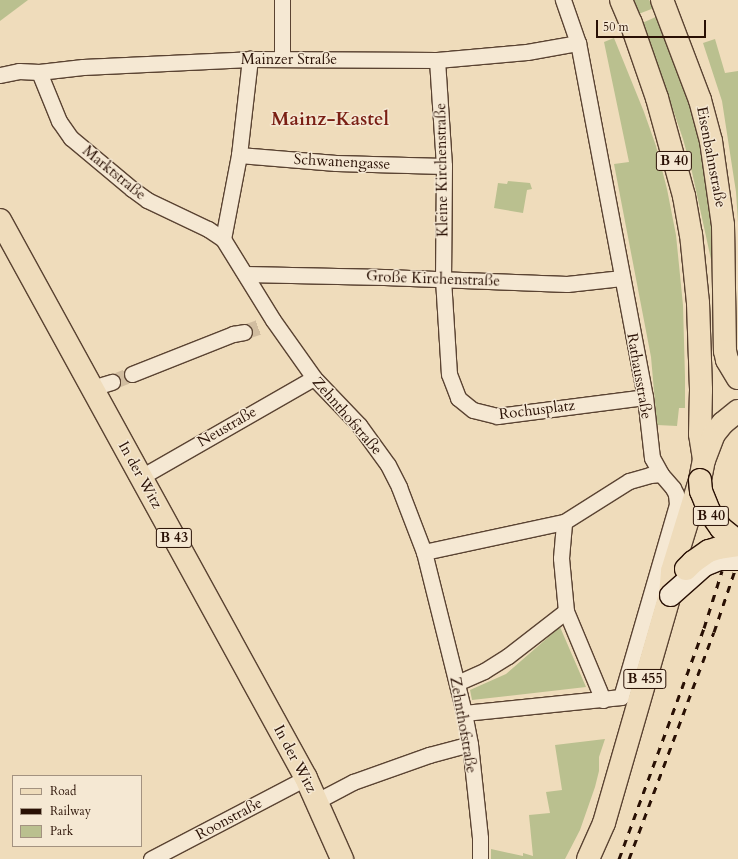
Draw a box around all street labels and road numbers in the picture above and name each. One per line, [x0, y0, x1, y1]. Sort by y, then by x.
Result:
street label: Mainzer Straße [241, 51, 337, 69]
street label: Kleine Kirchenstraße [432, 103, 452, 237]
street label: Eisenbahnstraße [692, 105, 730, 209]
street label: Marktstraße [79, 142, 149, 204]
road number: B 40 [655, 149, 693, 173]
street label: Schwanengasse [293, 150, 391, 174]
street label: Große Kirchenstraße [366, 268, 500, 290]
street label: Rathausstraße [623, 332, 655, 420]
street label: Zehnthofstraße [308, 373, 386, 459]
street label: Rochusplatz [498, 396, 576, 424]
street label: Neustraße [194, 403, 260, 451]
street label: In der Witz [114, 438, 166, 512]
road number: B 40 [692, 504, 730, 528]
road number: B 43 [155, 526, 193, 550]
road number: B 455 [623, 667, 667, 691]
street label: Zehnthofstraße [446, 675, 480, 775]
street label: In der Witz [270, 722, 320, 796]
street label: Roonstraße [193, 794, 265, 844]

